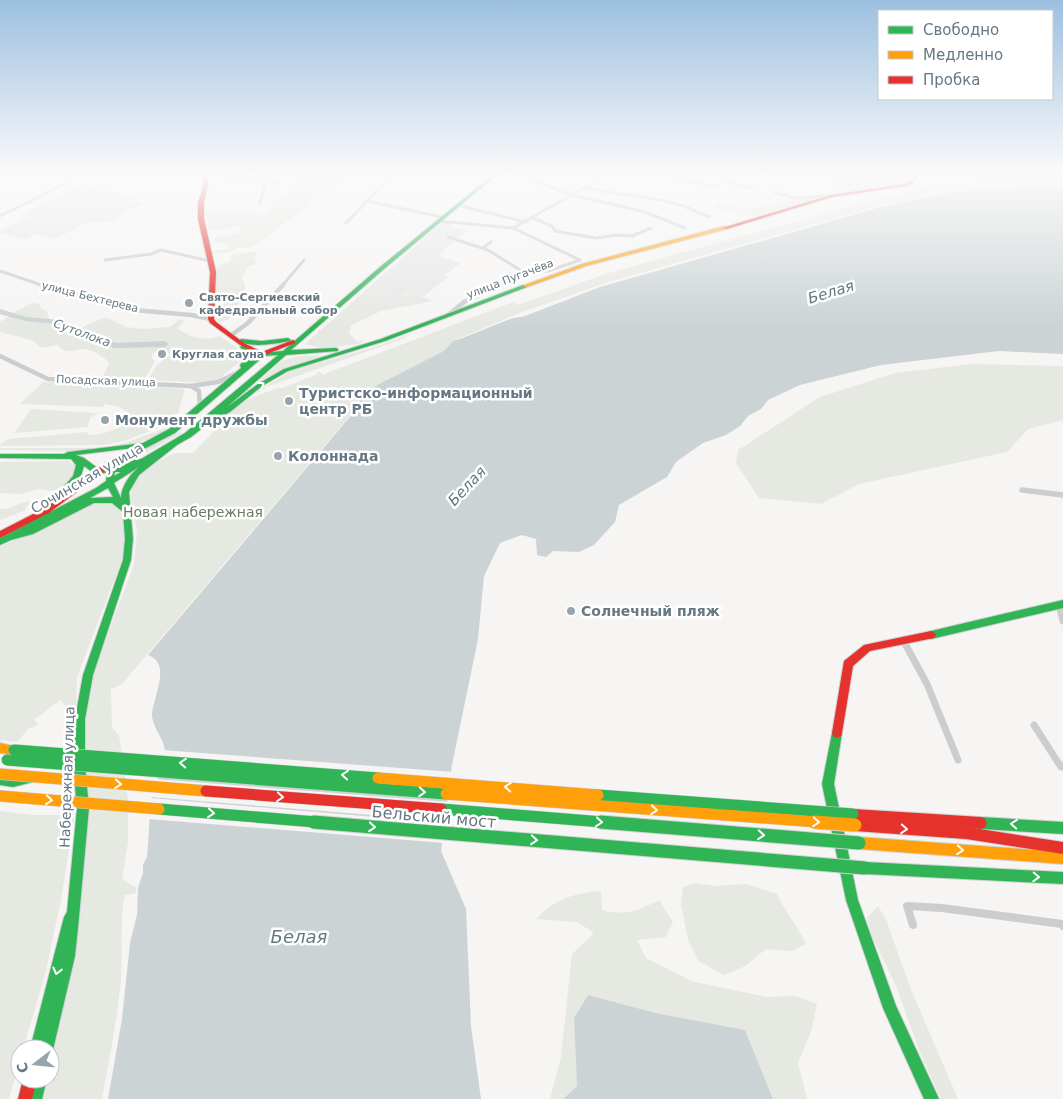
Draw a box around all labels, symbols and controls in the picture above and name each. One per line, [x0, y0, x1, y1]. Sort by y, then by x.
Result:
legend [878, 10, 1053, 100]
text: Свободно [923, 21, 999, 39]
text: Медленно [923, 46, 1003, 64]
text: Пробка [923, 71, 980, 89]
street label: улица Пугачёва [465, 256, 555, 302]
water label: Белая [806, 276, 856, 308]
street label: улица Бехтерева [40, 279, 140, 315]
place label: Свято-Сергиевский кафедральный собор [199, 291, 338, 317]
marker: Свято-Сергиевский кафедральный собор [183, 297, 195, 309]
water label: Сутолока [52, 316, 112, 350]
marker: Круглая сауна [156, 348, 168, 360]
place label: Круглая сауна [172, 348, 264, 361]
street label: Посадская улица [56, 373, 156, 389]
one-way arrow [255, 381, 264, 391]
place label: Туристско-информационный центр РБ [299, 385, 533, 417]
marker: Туристско-информационный центр РБ [283, 395, 295, 407]
place label: Монумент дружбы [115, 412, 268, 428]
marker: Монумент дружбы [99, 414, 111, 426]
street label: Сочинская улица [28, 439, 146, 517]
place label: Колоннада [288, 448, 378, 464]
marker: Колоннада [272, 450, 284, 462]
water label: Белая [444, 463, 490, 509]
park label: Новая набережная [123, 504, 263, 520]
place label: Солнечный пляж [581, 603, 720, 619]
marker: Солнечный пляж [565, 605, 577, 617]
street label: Набережная улица [57, 706, 77, 848]
one-way arrow [179, 757, 187, 768]
one-way arrow [341, 770, 349, 781]
one-way arrow [115, 778, 123, 789]
one-way arrow [503, 782, 511, 793]
one-way arrow [419, 786, 427, 797]
one-way arrow [277, 791, 285, 802]
one-way arrow [45, 794, 53, 805]
street label: Бельский мост [371, 802, 497, 832]
one-way arrow [650, 804, 658, 815]
one-way arrow [207, 807, 215, 818]
one-way arrow [596, 816, 604, 827]
one-way arrow [812, 817, 820, 828]
one-way arrow [1010, 819, 1018, 830]
one-way arrow [369, 821, 377, 832]
one-way arrow [900, 823, 908, 834]
one-way arrow [758, 829, 766, 840]
one-way arrow [531, 834, 539, 845]
one-way arrow [956, 845, 964, 856]
one-way arrow [1032, 871, 1040, 882]
water label: Белая [271, 926, 328, 947]
one-way arrow [52, 967, 63, 976]
north arrow [10, 1039, 60, 1089]
text: С [13, 1060, 32, 1075]

